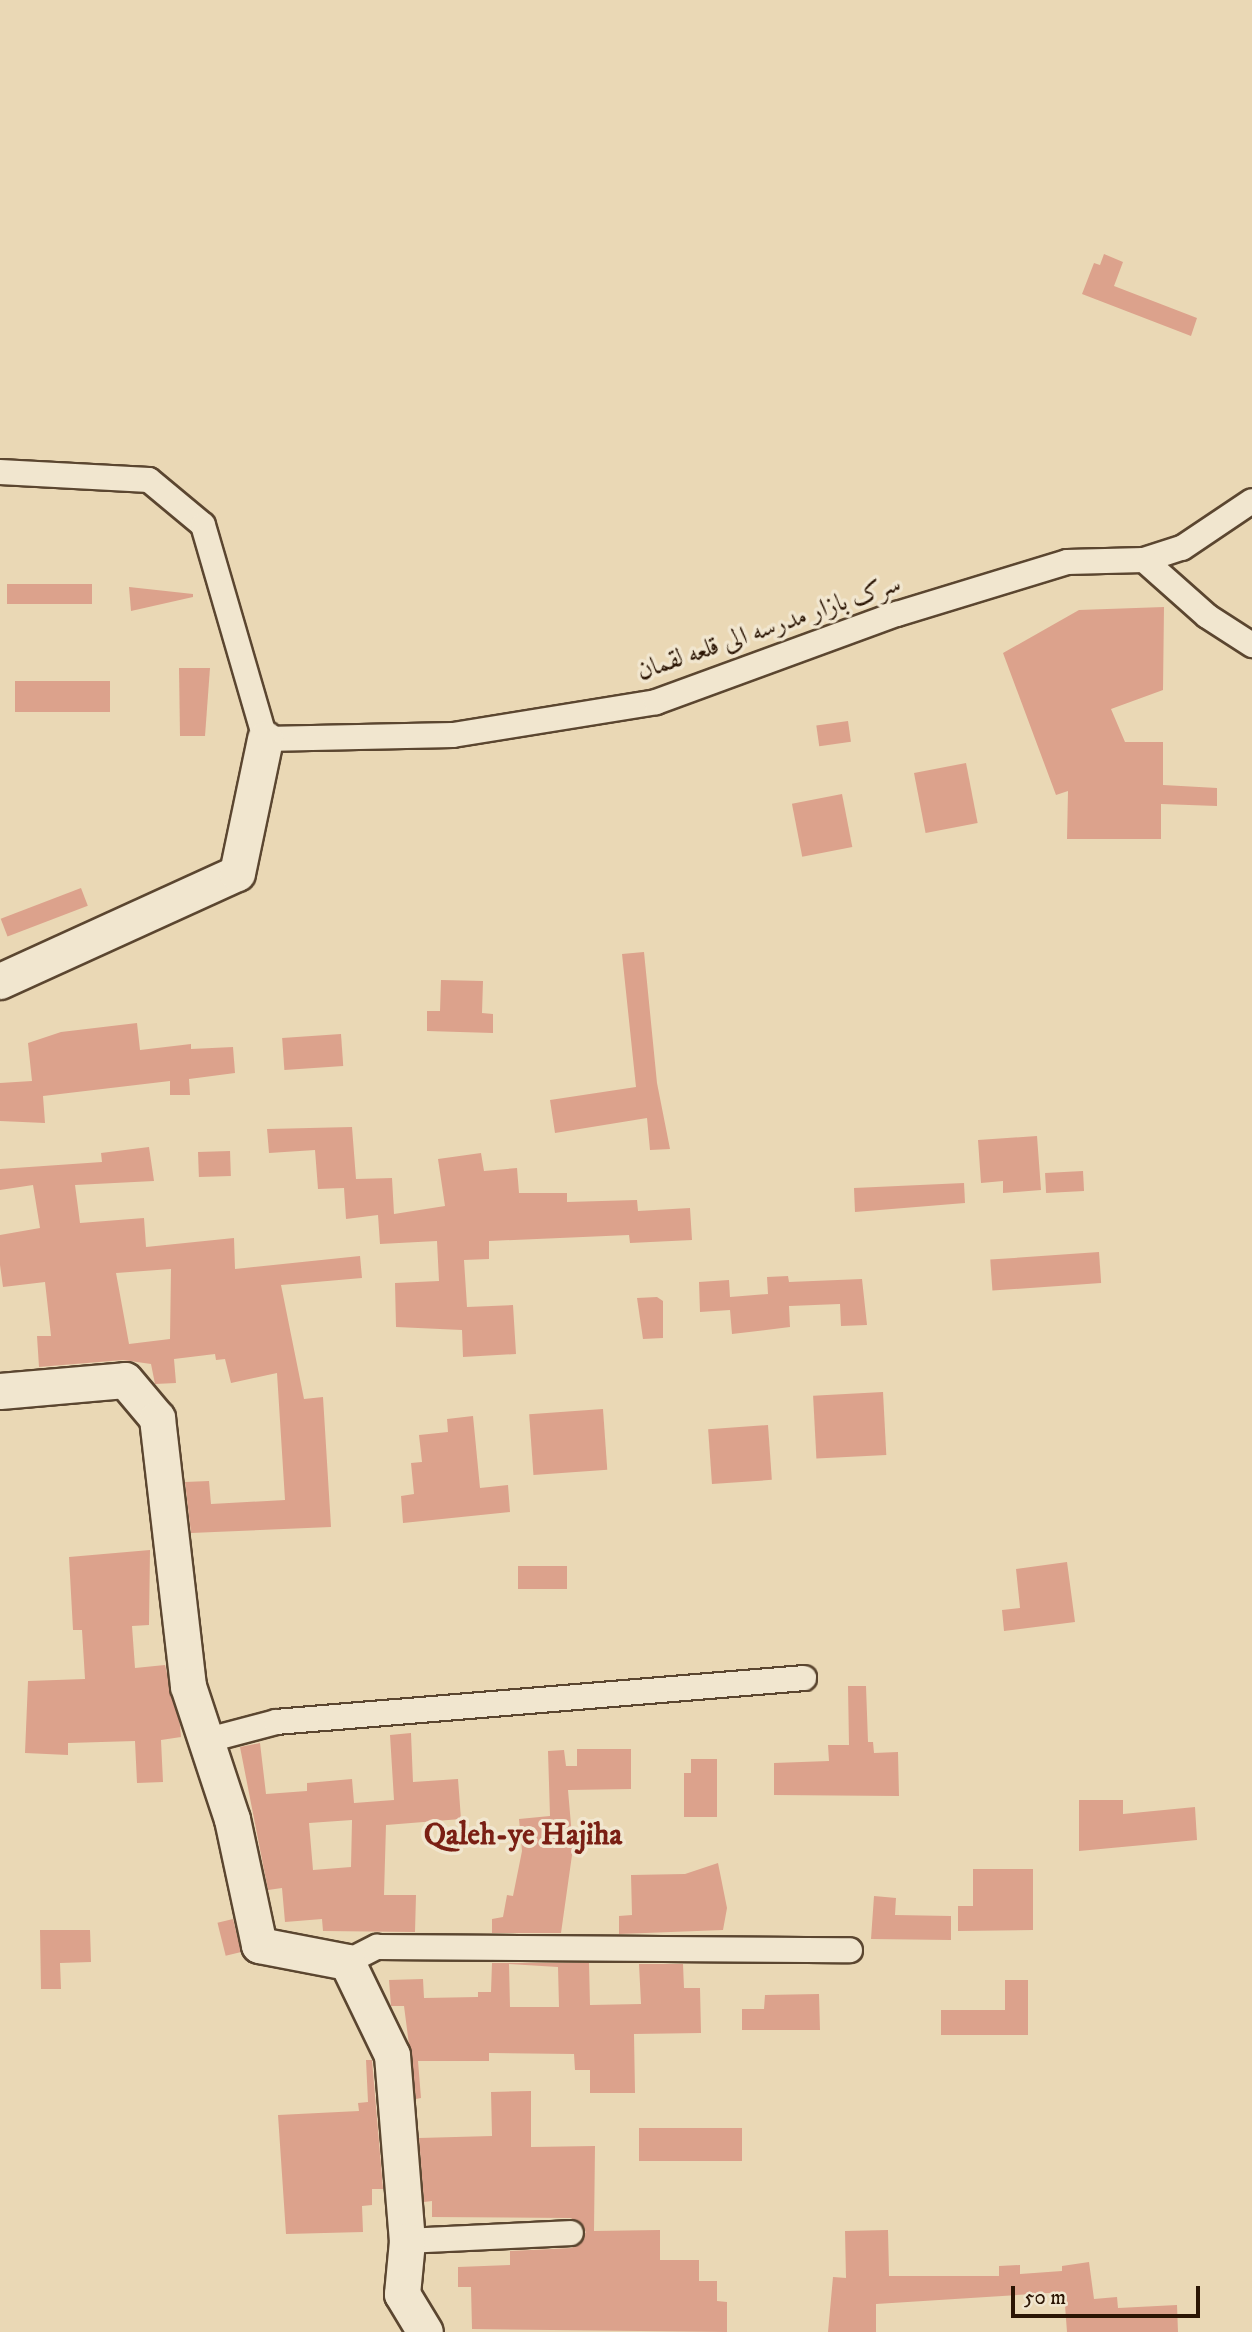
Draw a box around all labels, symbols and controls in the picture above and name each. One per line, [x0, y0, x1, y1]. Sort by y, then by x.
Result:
street label: سرک بازار مدرسه الی قلعه لقمان [633, 568, 905, 688]
district label: Qaleh-ye Hajiha [424, 1818, 622, 1854]
scale bar [1014, 2272, 1203, 2316]
text: 50 m [1024, 2285, 1066, 2311]

